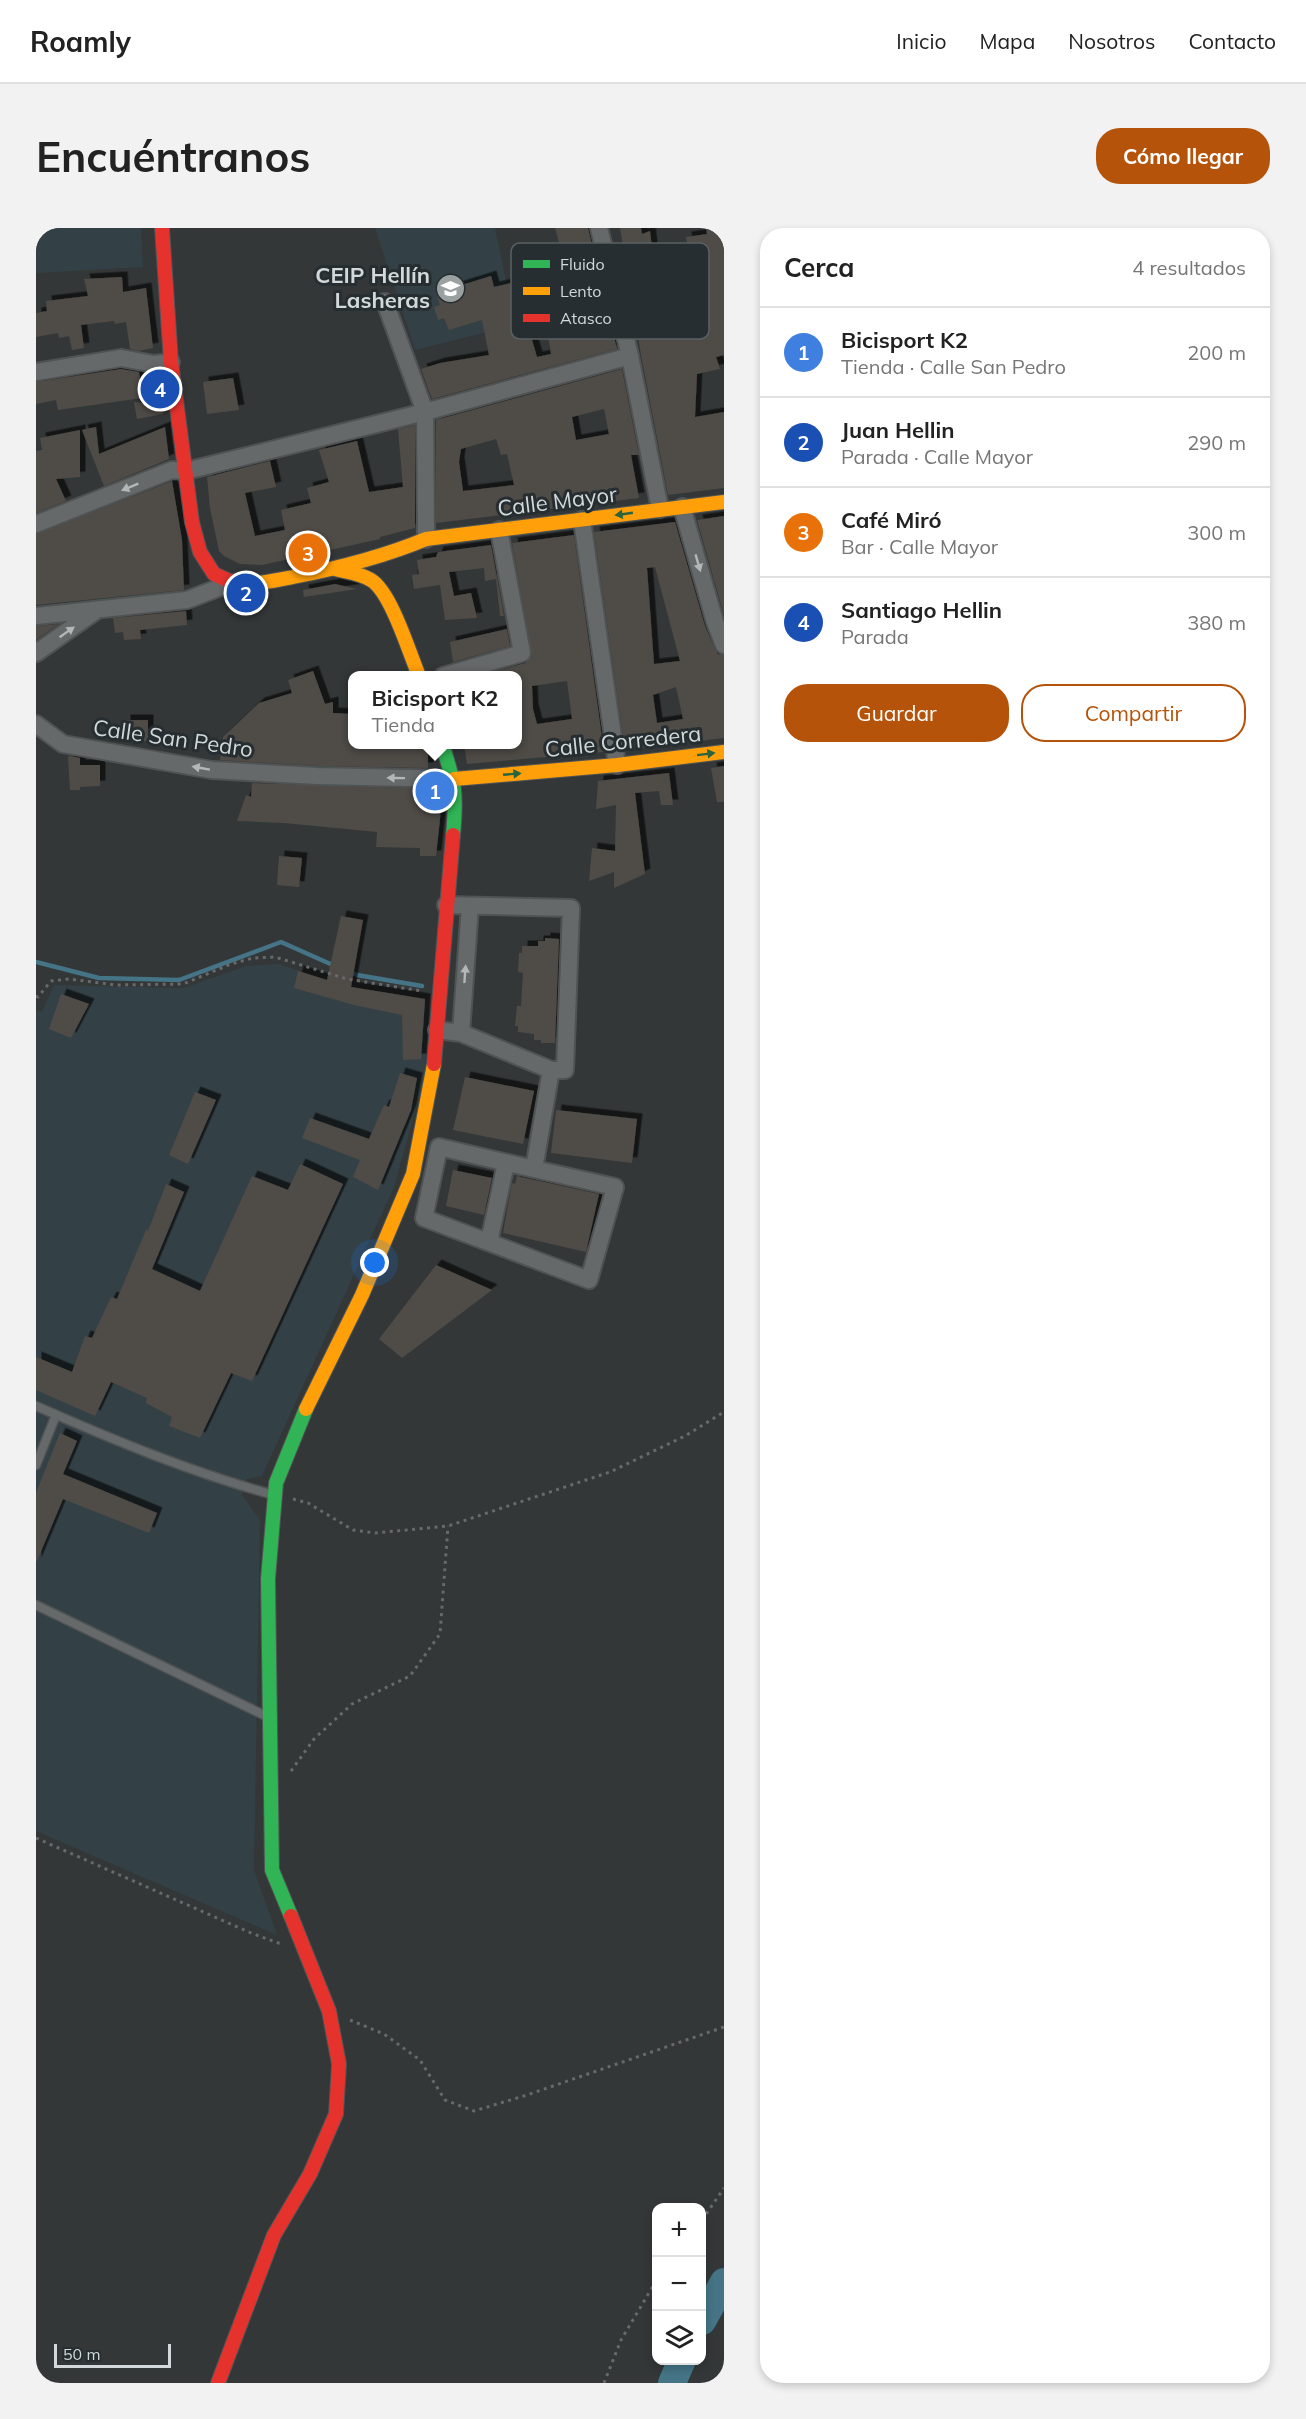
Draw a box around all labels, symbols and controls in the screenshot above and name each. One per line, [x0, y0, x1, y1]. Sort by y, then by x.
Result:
text: Roamly [30, 24, 131, 59]
text: Inicio [896, 28, 946, 54]
text: Mapa [979, 28, 1035, 54]
text: Nosotros [1068, 28, 1155, 54]
text: Contacto [1188, 28, 1276, 54]
button: Cómo llegar [1096, 128, 1270, 184]
text: Encuéntranos [36, 130, 310, 183]
legend [511, 243, 709, 339]
text: Cerca [784, 251, 854, 284]
text: Fluido [560, 254, 605, 274]
text: 4 resultados [1132, 255, 1246, 280]
place label: CEIP Hellín Lasheras [315, 261, 430, 314]
school or university icon: CEIP Hellín Lasheras [435, 272, 467, 304]
text: Lento [560, 281, 601, 301]
text: Atasco [560, 308, 612, 328]
text: Bicisport K2 [841, 326, 968, 354]
text: 1 [798, 340, 810, 365]
text: 200 m [1187, 340, 1246, 365]
text: Tienda · Calle San Pedro [841, 354, 1066, 379]
pin: 4 [140, 366, 180, 412]
text: Juan Hellin [841, 416, 955, 444]
text: 2 [798, 430, 810, 455]
text: 290 m [1187, 430, 1246, 455]
text: Parada · Calle Mayor [841, 444, 1033, 469]
street label: Calle Mayor [496, 480, 618, 522]
one-way arrow [121, 482, 139, 492]
text: Café Miró [841, 506, 942, 534]
one-way arrow [615, 509, 634, 518]
text: 3 [798, 520, 810, 545]
text: 300 m [1187, 520, 1246, 545]
pin: 3 [288, 530, 328, 576]
text: Bar · Calle Mayor [841, 534, 998, 559]
one-way arrow [694, 554, 703, 572]
pin: 2 [226, 570, 266, 616]
text: Santiago Hellin [841, 596, 1002, 624]
text: 4 [798, 610, 810, 635]
text: 380 m [1187, 610, 1246, 635]
text: Parada [841, 624, 909, 649]
one-way arrow [58, 626, 74, 638]
popup [348, 671, 522, 749]
text: Bicisport K2 [372, 684, 498, 712]
button: Guardar [784, 684, 1009, 742]
button: Compartir [1021, 684, 1246, 742]
text: Tienda [372, 712, 435, 737]
street label: Calle San Pedro [91, 713, 255, 763]
street label: Calle Corredera [543, 719, 703, 763]
one-way arrow [697, 749, 716, 759]
one-way arrow [191, 763, 210, 772]
pin: 1 [416, 768, 454, 814]
one-way arrow [503, 769, 522, 779]
one-way arrow [386, 773, 405, 783]
one-way arrow [460, 965, 470, 984]
your location [360, 1248, 389, 1277]
map controls [652, 2203, 706, 2365]
button: + [652, 2203, 706, 2257]
button: − [652, 2257, 706, 2311]
button: layers [652, 2311, 706, 2365]
scale bar [54, 2341, 171, 2368]
text: 50 m [63, 2344, 100, 2364]

